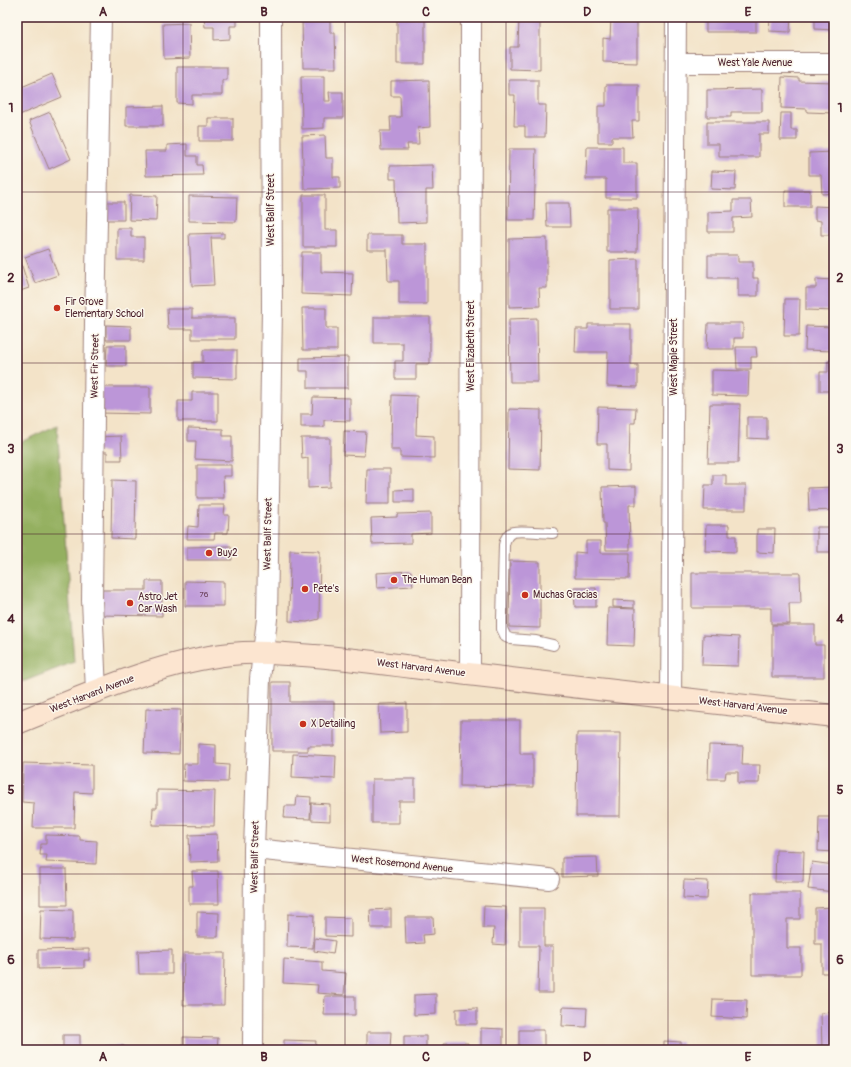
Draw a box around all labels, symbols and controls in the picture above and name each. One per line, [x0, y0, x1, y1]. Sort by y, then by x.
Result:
text: A [99, 4, 108, 20]
text: B [260, 4, 268, 20]
text: C [422, 4, 430, 20]
text: D [583, 4, 591, 20]
text: E [745, 4, 752, 20]
street label: West Yale Avenue [718, 57, 792, 69]
text: 1 [8, 100, 14, 116]
text: 1 [837, 100, 843, 116]
street label: West Ballf Street [265, 173, 277, 246]
text: 2 [7, 270, 15, 286]
text: 2 [836, 270, 844, 286]
place label: Fir Grove Elementary School [65, 296, 144, 320]
street label: West Elizabeth Street [465, 299, 477, 392]
marker: Fir Grove Elementary School [52, 303, 62, 313]
street label: West Maple Street [668, 317, 680, 396]
street label: West Fir Street [88, 333, 102, 399]
text: 3 [7, 441, 15, 457]
text: 3 [836, 441, 844, 457]
street label: West Ballf Street [261, 497, 275, 570]
place label: Buy2 [217, 547, 238, 559]
marker: Buy2 [204, 548, 214, 558]
place label: The Human Bean [402, 574, 472, 586]
marker: The Human Bean [389, 575, 399, 585]
place label: Pete's [313, 583, 339, 595]
marker: Pete's [300, 584, 310, 594]
place label: Muchas Gracias [533, 589, 598, 601]
house number: 76 [200, 590, 209, 599]
marker: Muchas Gracias [520, 590, 530, 600]
place label: Astro Jet Car Wash [138, 591, 179, 615]
marker: Astro Jet Car Wash [125, 598, 135, 608]
text: 4 [7, 611, 15, 627]
text: 4 [836, 611, 844, 627]
street label: West Harvard Avenue [376, 657, 466, 679]
street label: West Harvard Avenue [48, 672, 136, 716]
street label: West Harvard Avenue [698, 695, 788, 717]
place label: X Detailing [311, 718, 355, 730]
marker: X Detailing [298, 719, 308, 729]
text: 5 [7, 782, 15, 798]
text: 5 [836, 782, 844, 798]
street label: West Ballf Street [248, 820, 262, 893]
street label: West Rosemond Avenue [351, 853, 454, 875]
text: 6 [7, 952, 15, 968]
text: 6 [836, 952, 844, 968]
text: A [99, 1049, 108, 1065]
text: B [260, 1049, 268, 1065]
text: C [422, 1049, 430, 1065]
text: D [583, 1049, 591, 1065]
text: E [745, 1049, 752, 1065]

